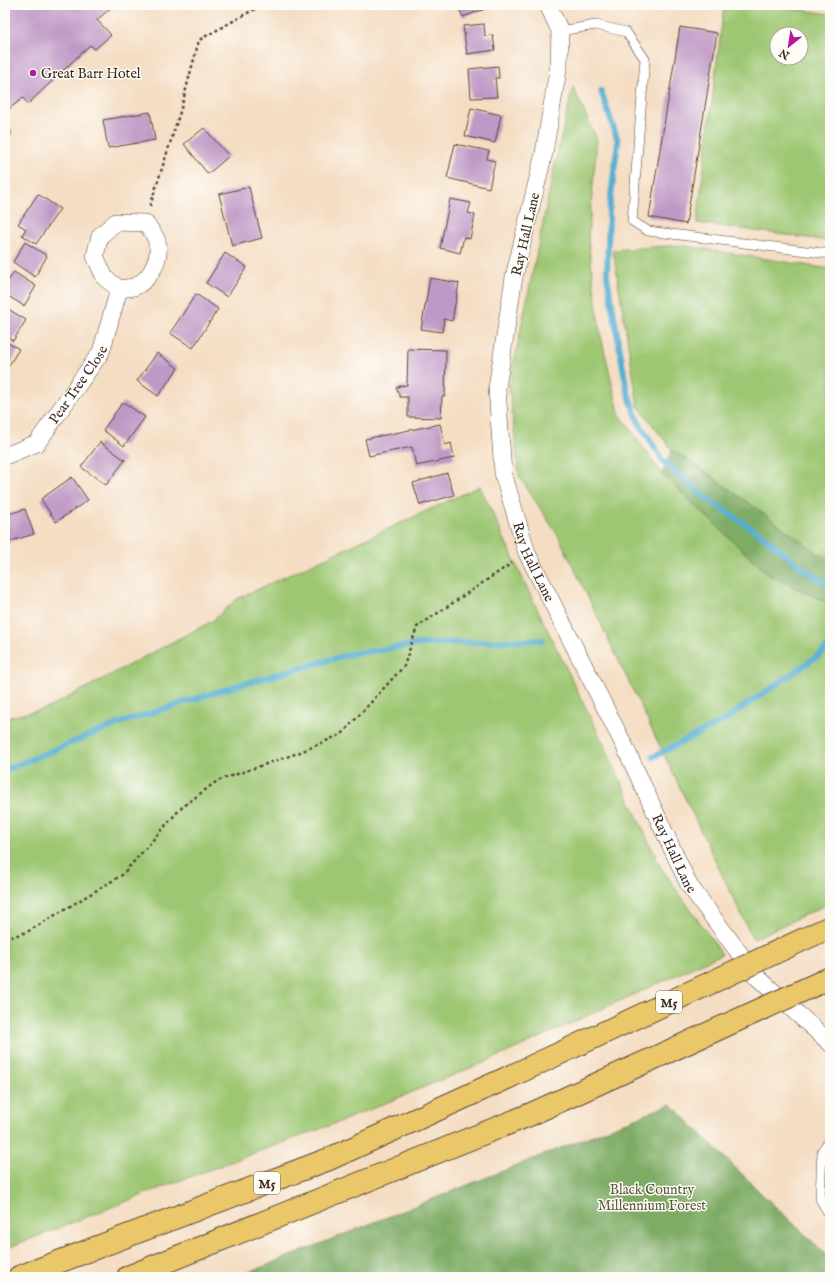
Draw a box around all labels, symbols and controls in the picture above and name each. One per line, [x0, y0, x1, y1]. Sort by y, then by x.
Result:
north arrow [769, 26, 809, 66]
text: N [776, 45, 793, 63]
place label: Great Barr Hotel [41, 65, 141, 83]
marker: Great Barr Hotel [28, 68, 38, 78]
street label: Ray Hall Lane [508, 190, 544, 278]
street label: Pear Tree Close [45, 344, 112, 428]
street label: Ray Hall Lane [508, 520, 558, 605]
street label: Ray Hall Lane [647, 811, 700, 898]
road number: M5 [656, 991, 682, 1013]
road number: M5 [254, 1172, 280, 1194]
park label: Black Country Millennium Forest [598, 1181, 706, 1215]

